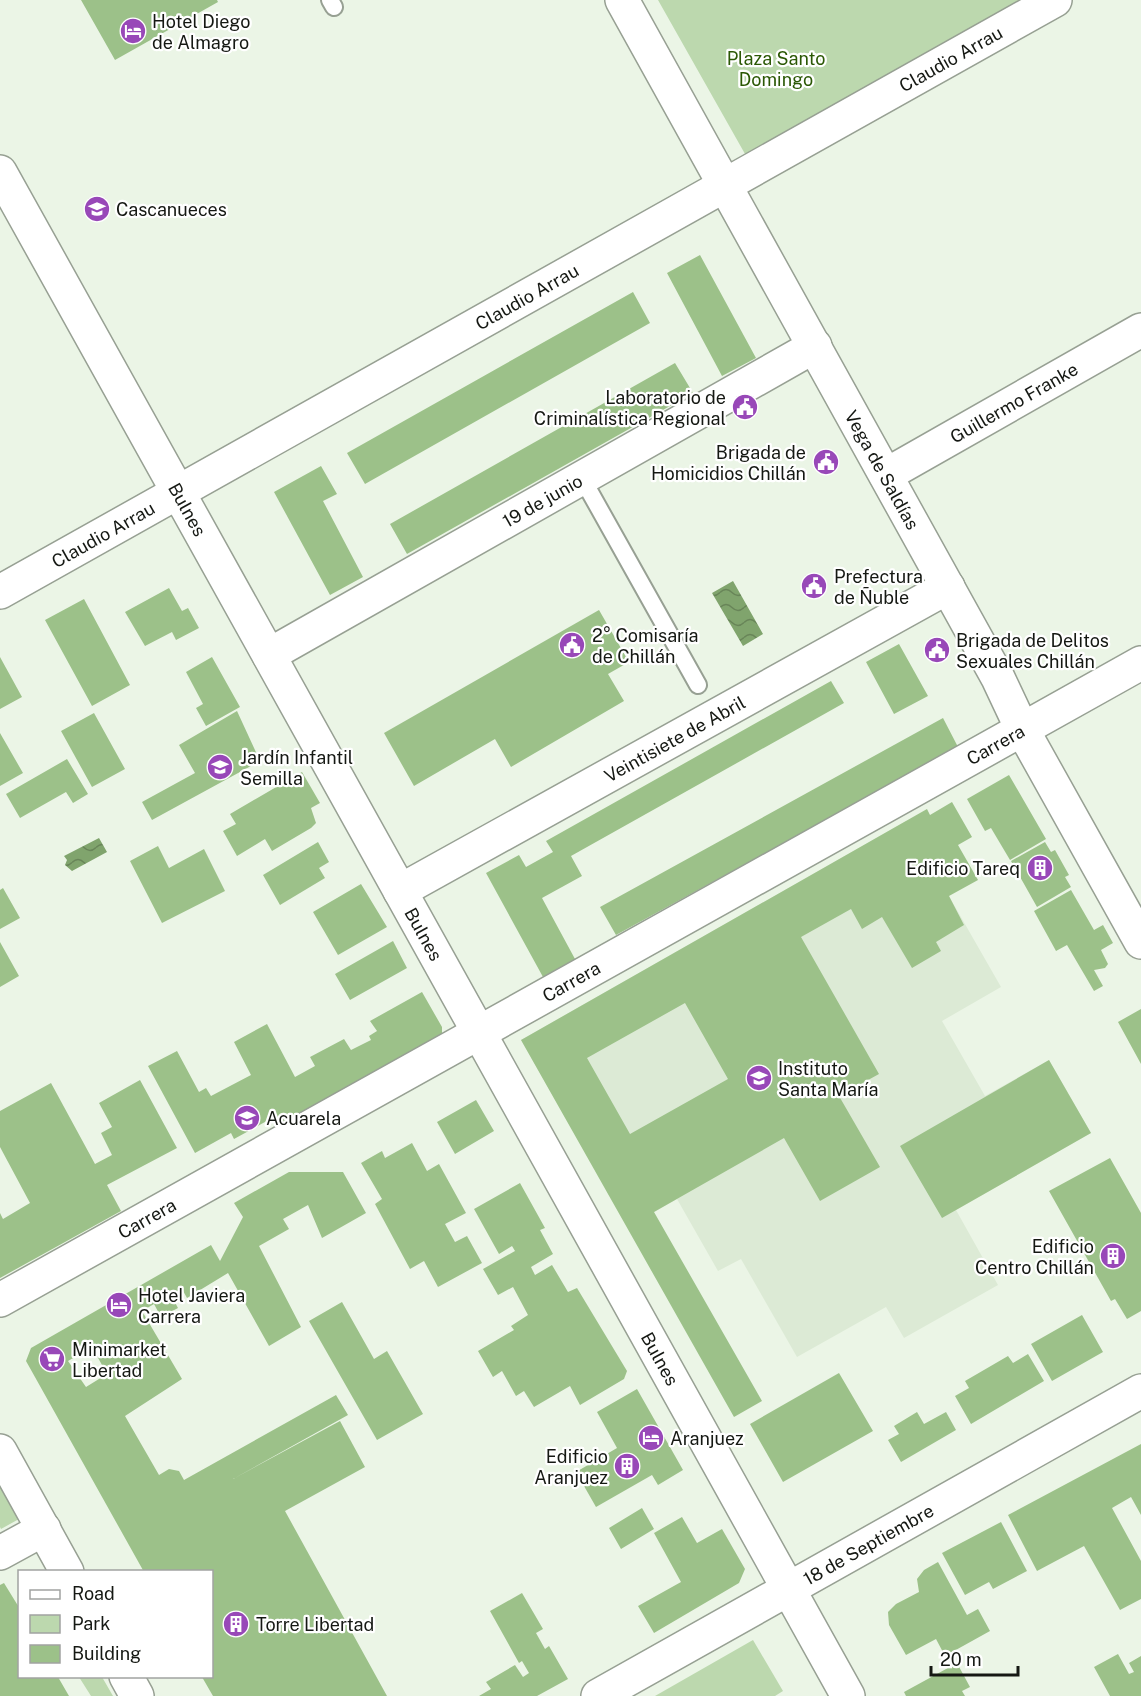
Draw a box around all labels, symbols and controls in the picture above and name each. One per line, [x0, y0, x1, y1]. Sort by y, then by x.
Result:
place label: Hotel Diego de Almagro [152, 11, 250, 53]
hotel icon: Hotel Diego de Almagro [118, 16, 148, 46]
street label: Claudio Arrau [895, 21, 1006, 96]
park label: Plaza Santo Domingo [727, 48, 825, 90]
school or university icon: Cascanueces [82, 194, 112, 224]
place label: Cascanueces [116, 199, 227, 220]
street label: Claudio Arrau [471, 259, 582, 334]
street label: Guillermo Franke [946, 358, 1081, 447]
place label: Laboratorio de Criminalística Regional [534, 387, 726, 429]
public building icon: Laboratorio de Criminalística Regional [730, 392, 760, 422]
street label: Vega de Saldías [841, 406, 924, 533]
place label: Brigada de Homicidios Chillán [651, 442, 806, 484]
public building icon: Brigada de Homicidios Chillán [811, 447, 841, 477]
street label: 19 de junio [499, 469, 586, 531]
street label: Bulnes [164, 479, 211, 540]
street label: Claudio Arrau [48, 497, 158, 572]
place label: Prefectura de Ñuble [834, 566, 923, 608]
public building icon: Prefectura de Ñuble [799, 571, 829, 601]
place label: 2° Comisaría de Chillán [592, 625, 698, 667]
public building icon: 2° Comisaría de Chillán [557, 630, 587, 660]
place label: Brigada de Delitos Sexuales Chillán [956, 630, 1109, 672]
public building icon: Brigada de Delitos Sexuales Chillán [922, 635, 952, 665]
street label: Veintisiete de Abril [601, 691, 749, 786]
street label: Carrera [963, 720, 1028, 769]
place label: Jardín Infantil Semilla [240, 747, 353, 789]
school or university icon: Jardín Infantil Semilla [205, 752, 235, 782]
building icon: Edificio Tareq [1025, 853, 1055, 883]
place label: Edificio Tareq [906, 858, 1020, 879]
street label: Bulnes [401, 904, 447, 964]
street label: Carrera [538, 957, 604, 1006]
place label: Instituto Santa María [778, 1058, 878, 1100]
school or university icon: Instituto Santa María [744, 1063, 774, 1093]
school or university icon: Acuarela [232, 1103, 262, 1133]
place label: Acuarela [266, 1108, 341, 1129]
street label: Carrera [114, 1194, 179, 1243]
place label: Edificio Centro Chillán [975, 1236, 1094, 1278]
building icon: Edificio Centro Chillán [1098, 1241, 1128, 1271]
place label: Hotel Javiera Carrera [138, 1285, 245, 1327]
hotel icon: Hotel Javiera Carrera [104, 1290, 134, 1320]
street label: Bulnes [637, 1328, 683, 1389]
place label: Minimarket Libertad [72, 1339, 166, 1381]
supermarket icon: Minimarket Libertad [37, 1344, 67, 1374]
hotel icon: Aranjuez [636, 1423, 666, 1453]
place label: Aranjuez [670, 1428, 744, 1449]
place label: Edificio Aranjuez [534, 1446, 608, 1488]
building icon: Edificio Aranjuez [612, 1451, 642, 1481]
street label: 18 de Septiembre [799, 1499, 937, 1589]
legend [18, 1570, 213, 1678]
text: Road [72, 1583, 115, 1604]
building icon: Torre Libertad [221, 1609, 251, 1639]
text: Park [72, 1613, 110, 1634]
place label: Torre Libertad [256, 1614, 374, 1635]
scale bar [931, 1639, 1018, 1677]
text: Building [72, 1643, 141, 1664]
text: 20 m [940, 1649, 982, 1670]

